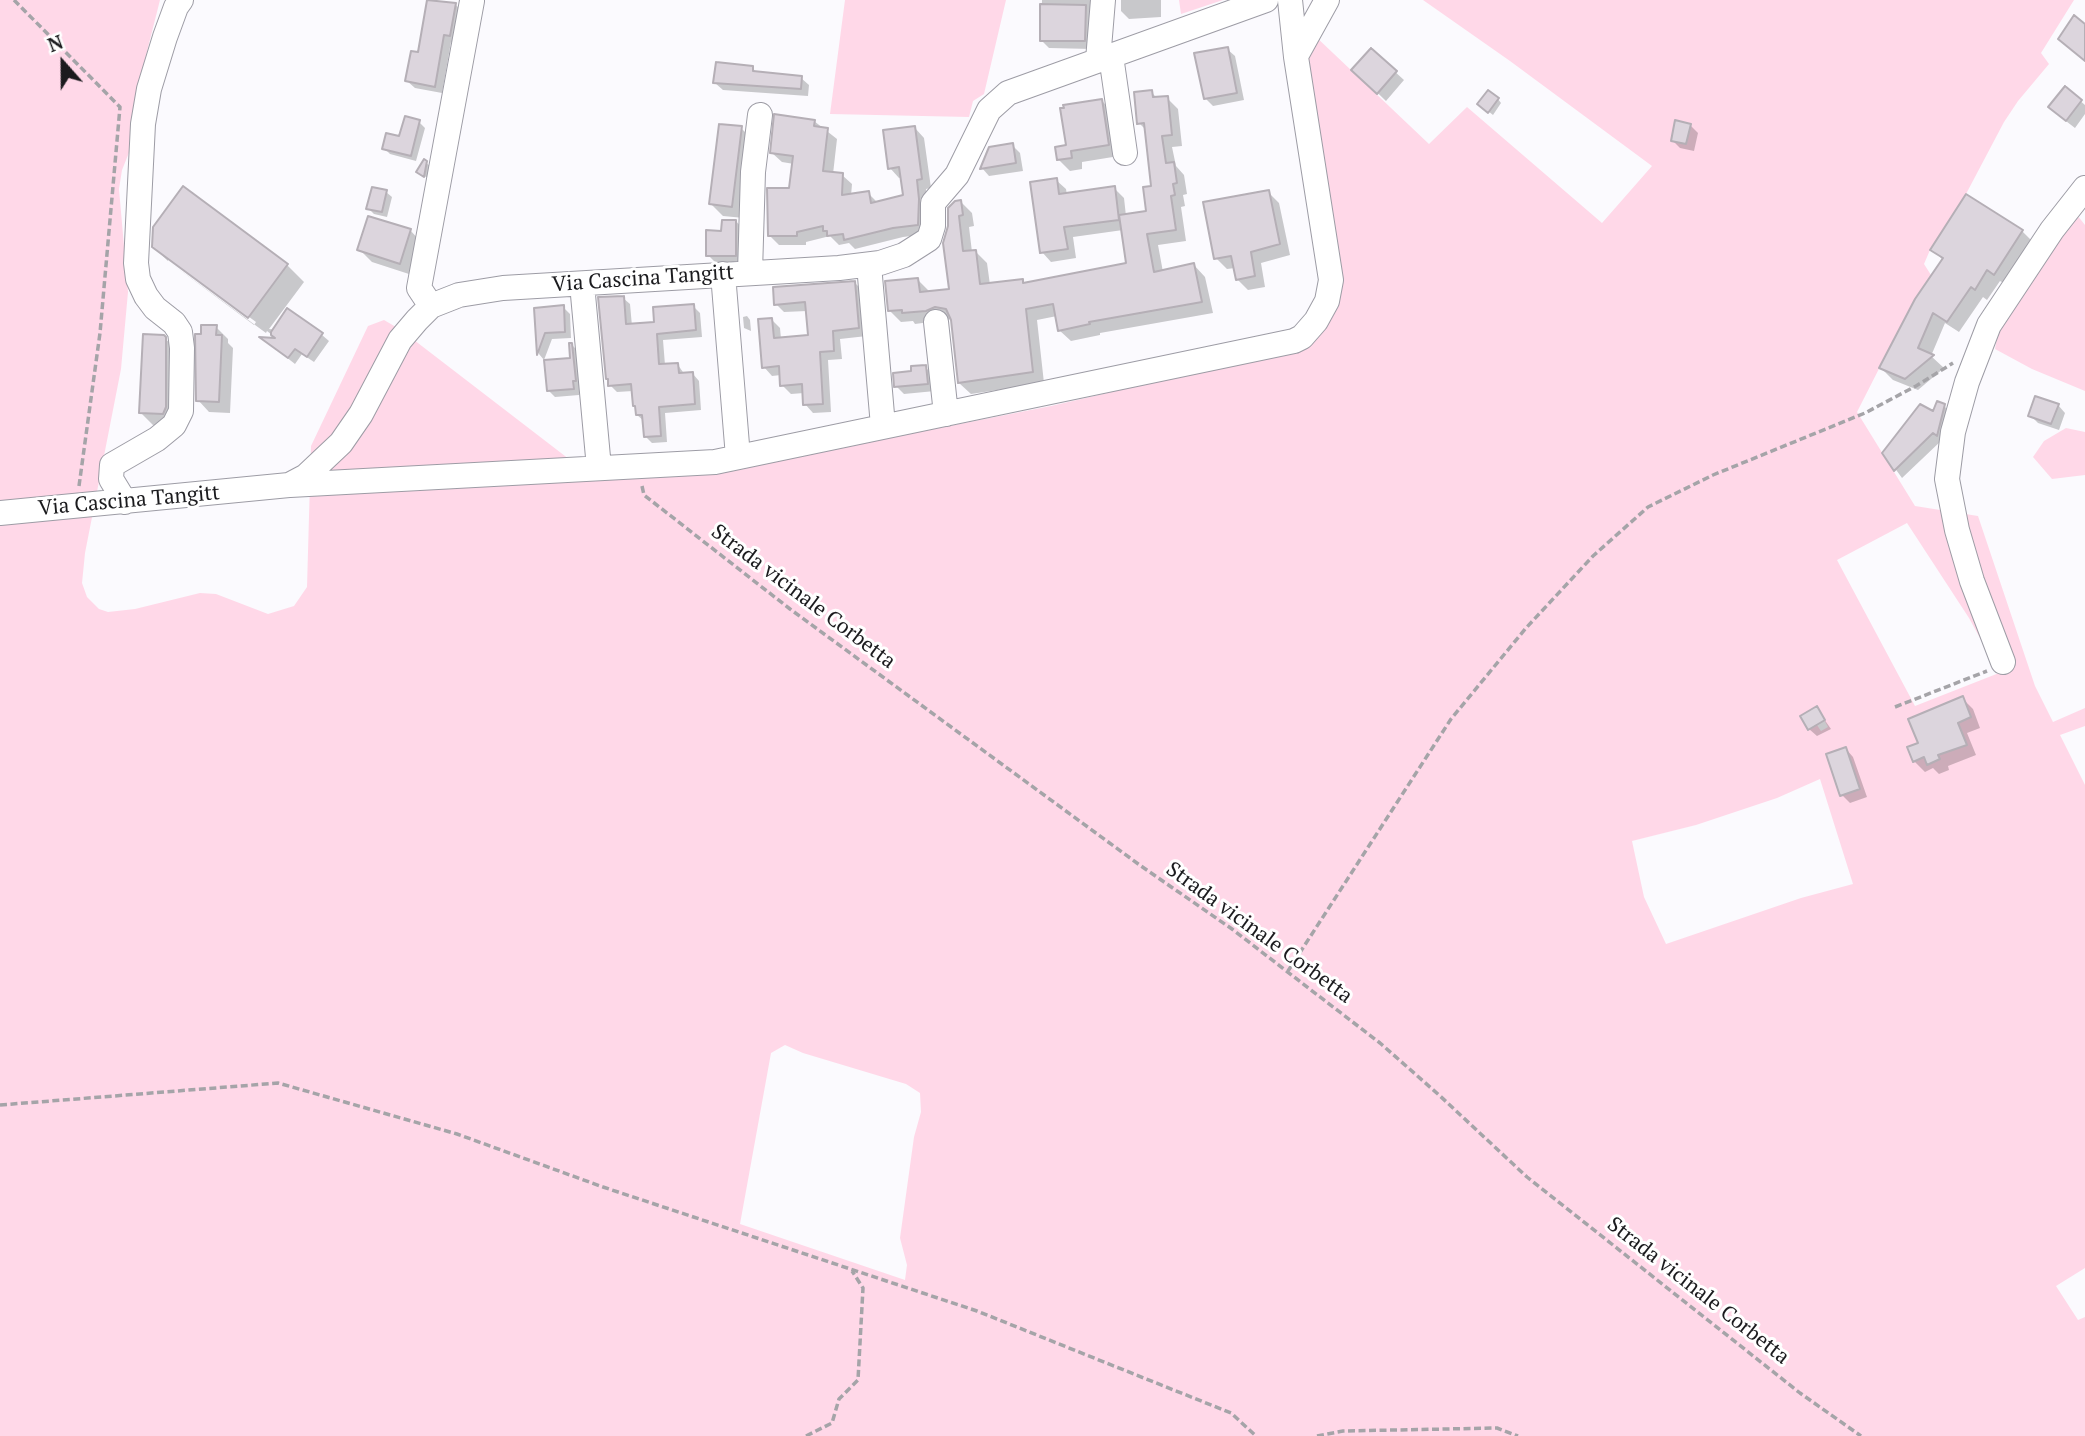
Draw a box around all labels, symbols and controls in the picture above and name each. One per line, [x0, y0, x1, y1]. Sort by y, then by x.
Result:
north arrow [28, 28, 98, 98]
text: N [44, 29, 66, 57]
street label: Via Cascina Tangitt [551, 260, 735, 298]
street label: Via Cascina Tangitt [37, 481, 221, 521]
street label: Strada vicinale Corbetta [706, 520, 900, 674]
street label: Strada vicinale Corbetta [1161, 857, 1357, 1009]
street label: Strada vicinale Corbetta [1602, 1212, 1794, 1370]

